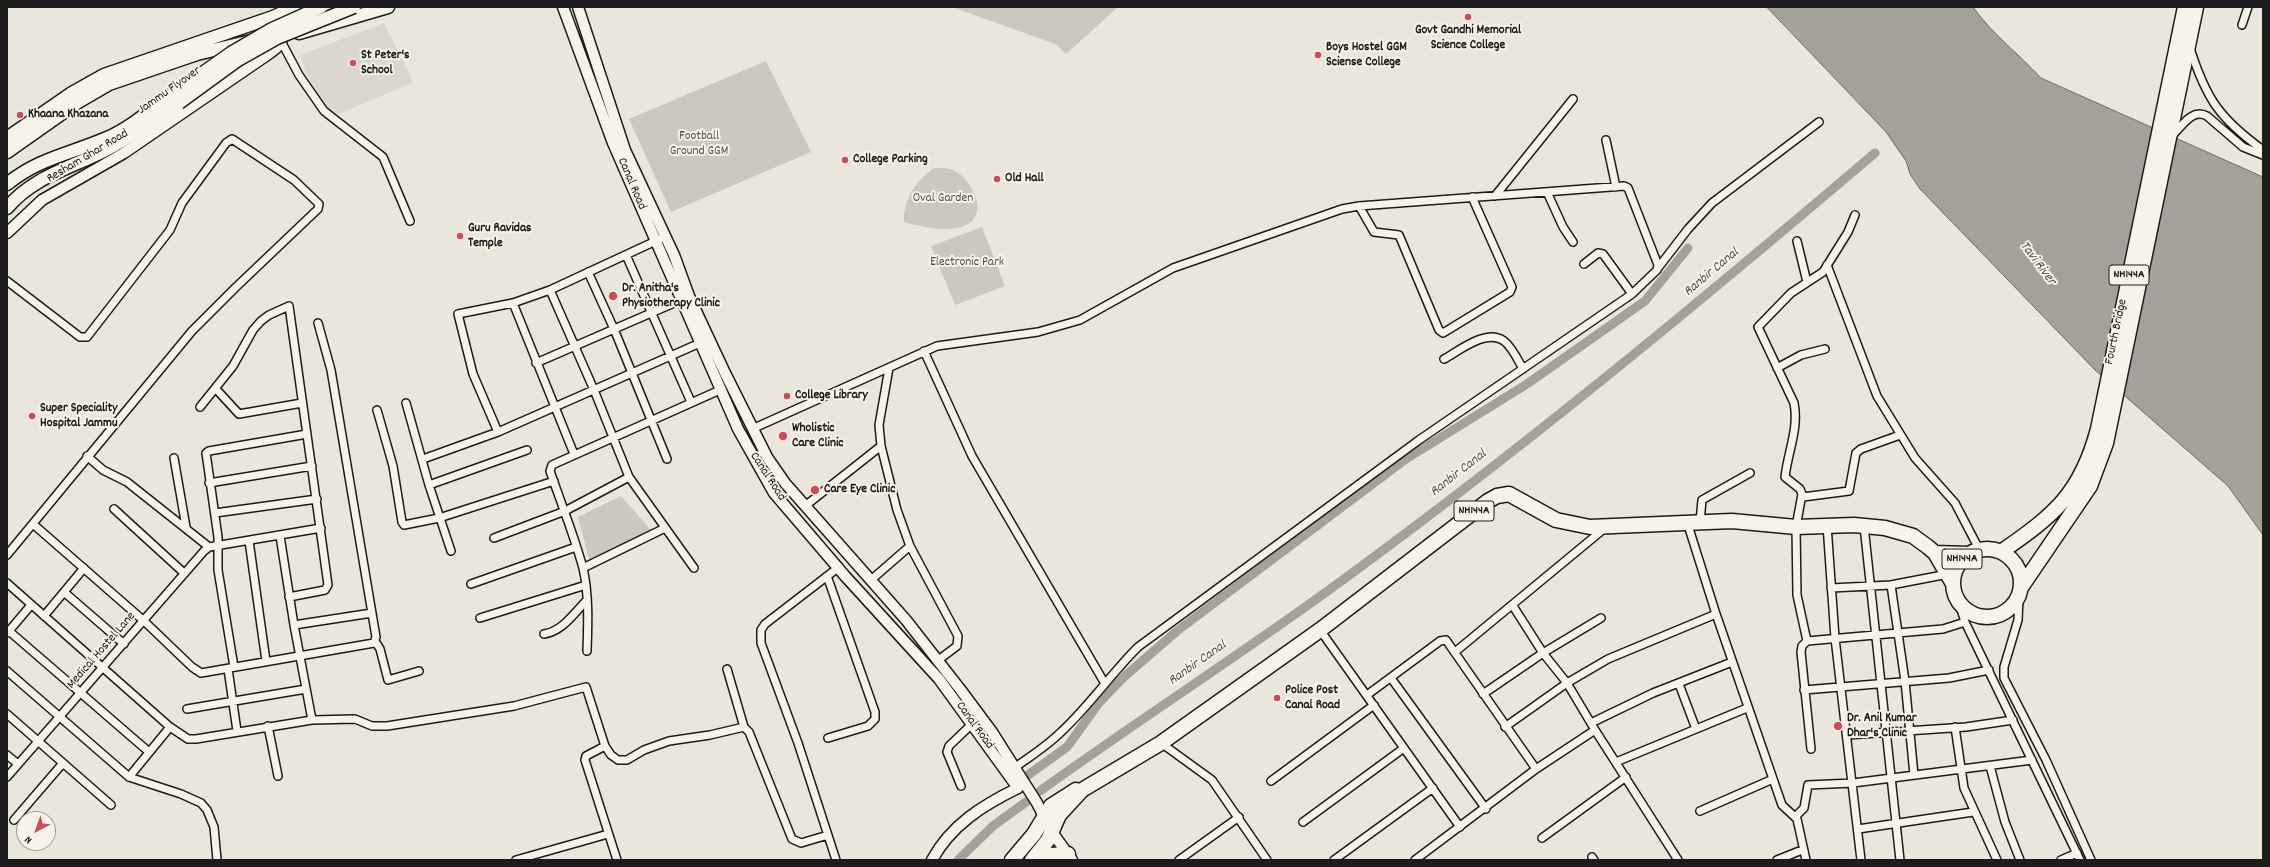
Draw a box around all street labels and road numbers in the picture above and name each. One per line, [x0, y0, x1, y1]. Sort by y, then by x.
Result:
street label: Jammu Flyover [136, 64, 204, 118]
street label: Resham Ghar Road [44, 127, 132, 187]
street label: Canal Road [613, 156, 649, 212]
road number: NH144A [2109, 265, 2149, 285]
street label: Fourth Bridge [2102, 298, 2132, 366]
street label: Canal Road [745, 450, 789, 504]
road number: NH144A [1454, 501, 1494, 521]
road number: NH144A [1942, 549, 1982, 569]
street label: Medical Hostel Lane [64, 609, 140, 693]
street label: Canal Road [952, 699, 996, 753]

